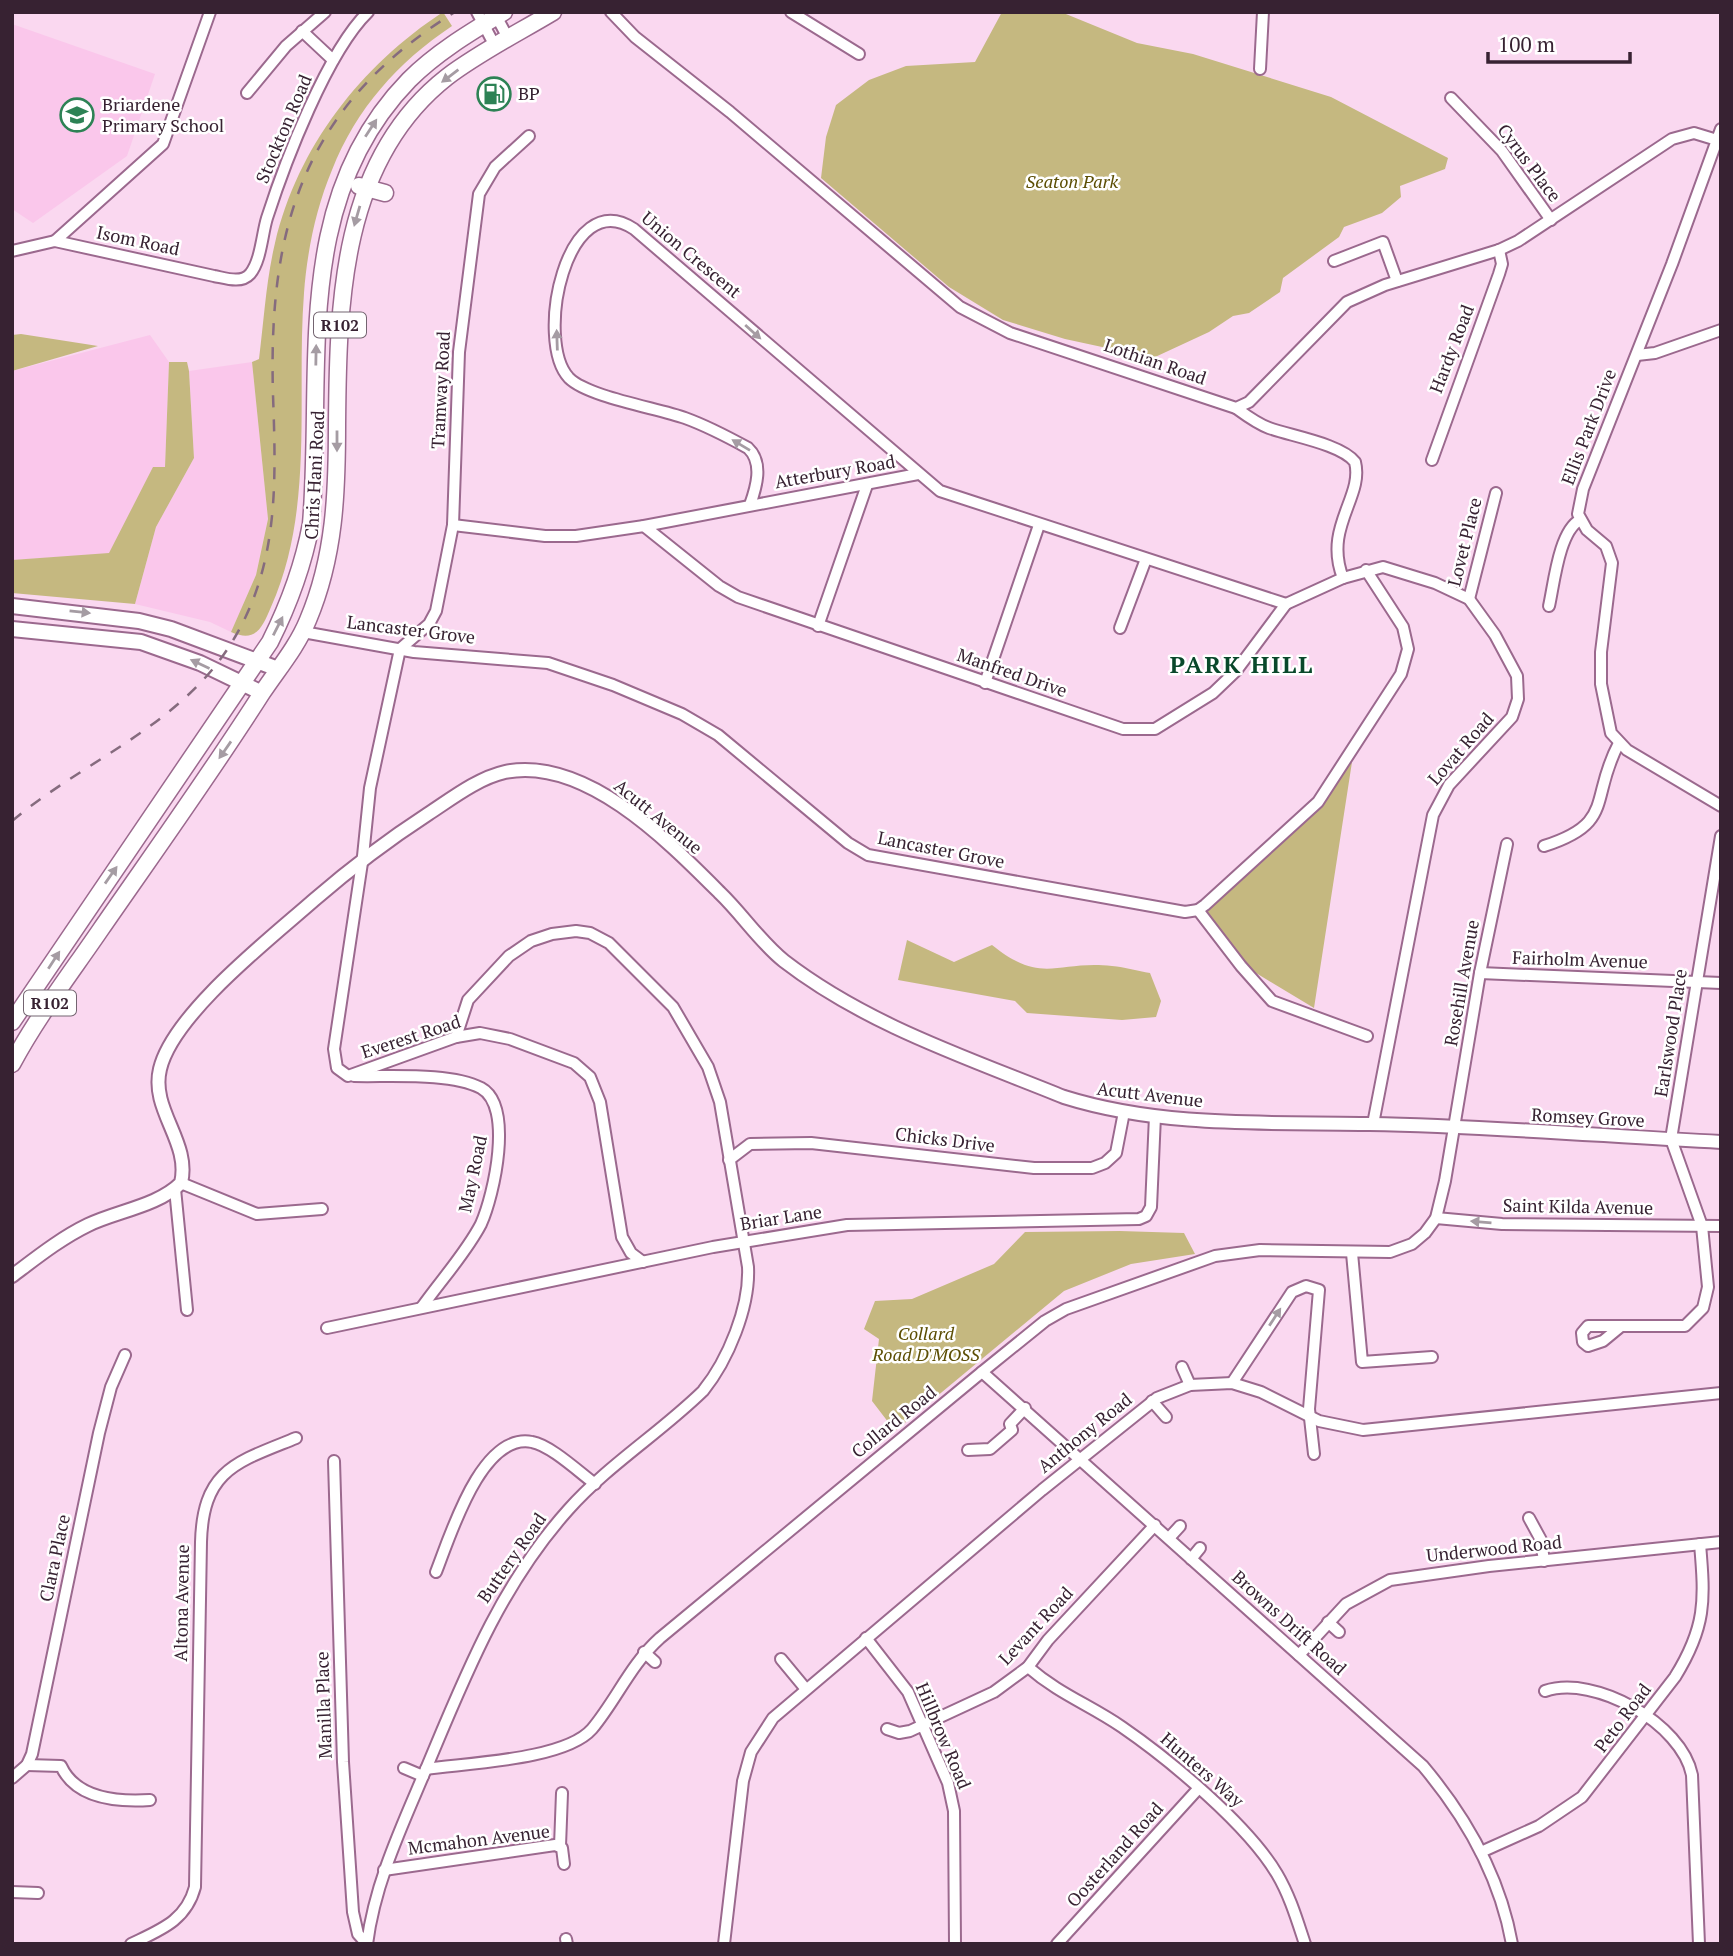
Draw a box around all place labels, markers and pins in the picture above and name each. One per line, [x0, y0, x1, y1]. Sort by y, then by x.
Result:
fuel station icon: BP [475, 75, 513, 113]
place label: BP [518, 81, 540, 105]
place label: Briardene Primary School [102, 92, 224, 137]
school or university icon: Briardene Primary School [58, 96, 96, 134]

